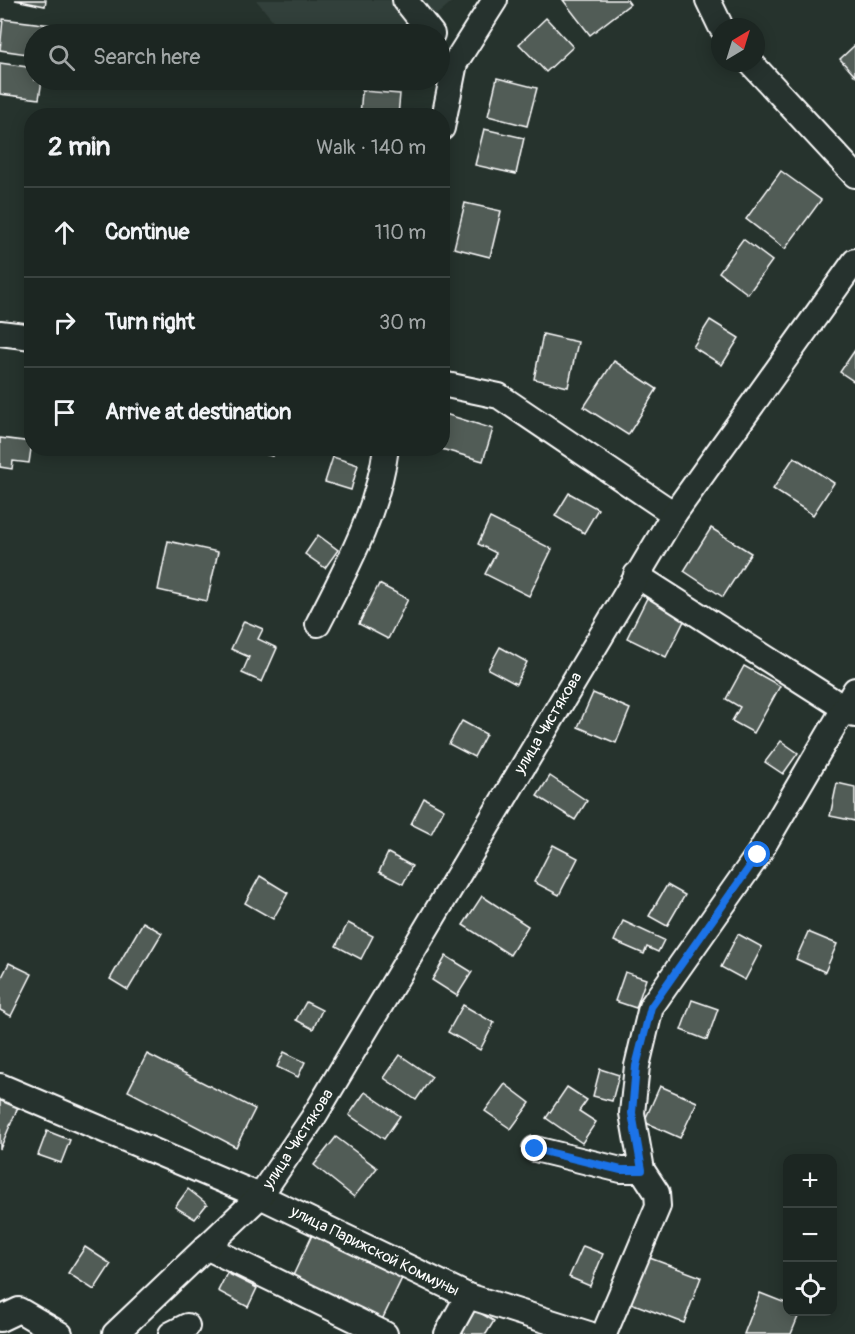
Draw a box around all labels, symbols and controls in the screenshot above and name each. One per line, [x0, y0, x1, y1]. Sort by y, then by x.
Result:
north arrow [711, 18, 765, 72]
search box [24, 24, 450, 90]
icon: search [45, 41, 78, 74]
text: Search here [93, 43, 200, 71]
text: 2 min [48, 131, 110, 163]
text: Walk · 140 m [316, 135, 426, 160]
icon: ahead [48, 216, 81, 249]
text: Continue [105, 218, 189, 246]
text: 110 m [375, 220, 426, 245]
icon: right [48, 306, 81, 339]
text: Turn right [105, 308, 195, 336]
text: 30 m [379, 310, 426, 335]
icon: arrive [48, 396, 81, 429]
text: Arrive at destination [105, 398, 291, 426]
street label: улица Чистякова [509, 668, 586, 779]
route start [744, 841, 770, 867]
street label: улица Чистякова [258, 1085, 338, 1194]
route end [521, 1135, 547, 1161]
map controls [783, 1154, 837, 1316]
button: + [783, 1154, 837, 1208]
street label: улица Парижской Коммуны [286, 1201, 463, 1301]
button: − [783, 1208, 837, 1262]
button: locate [783, 1262, 837, 1316]

